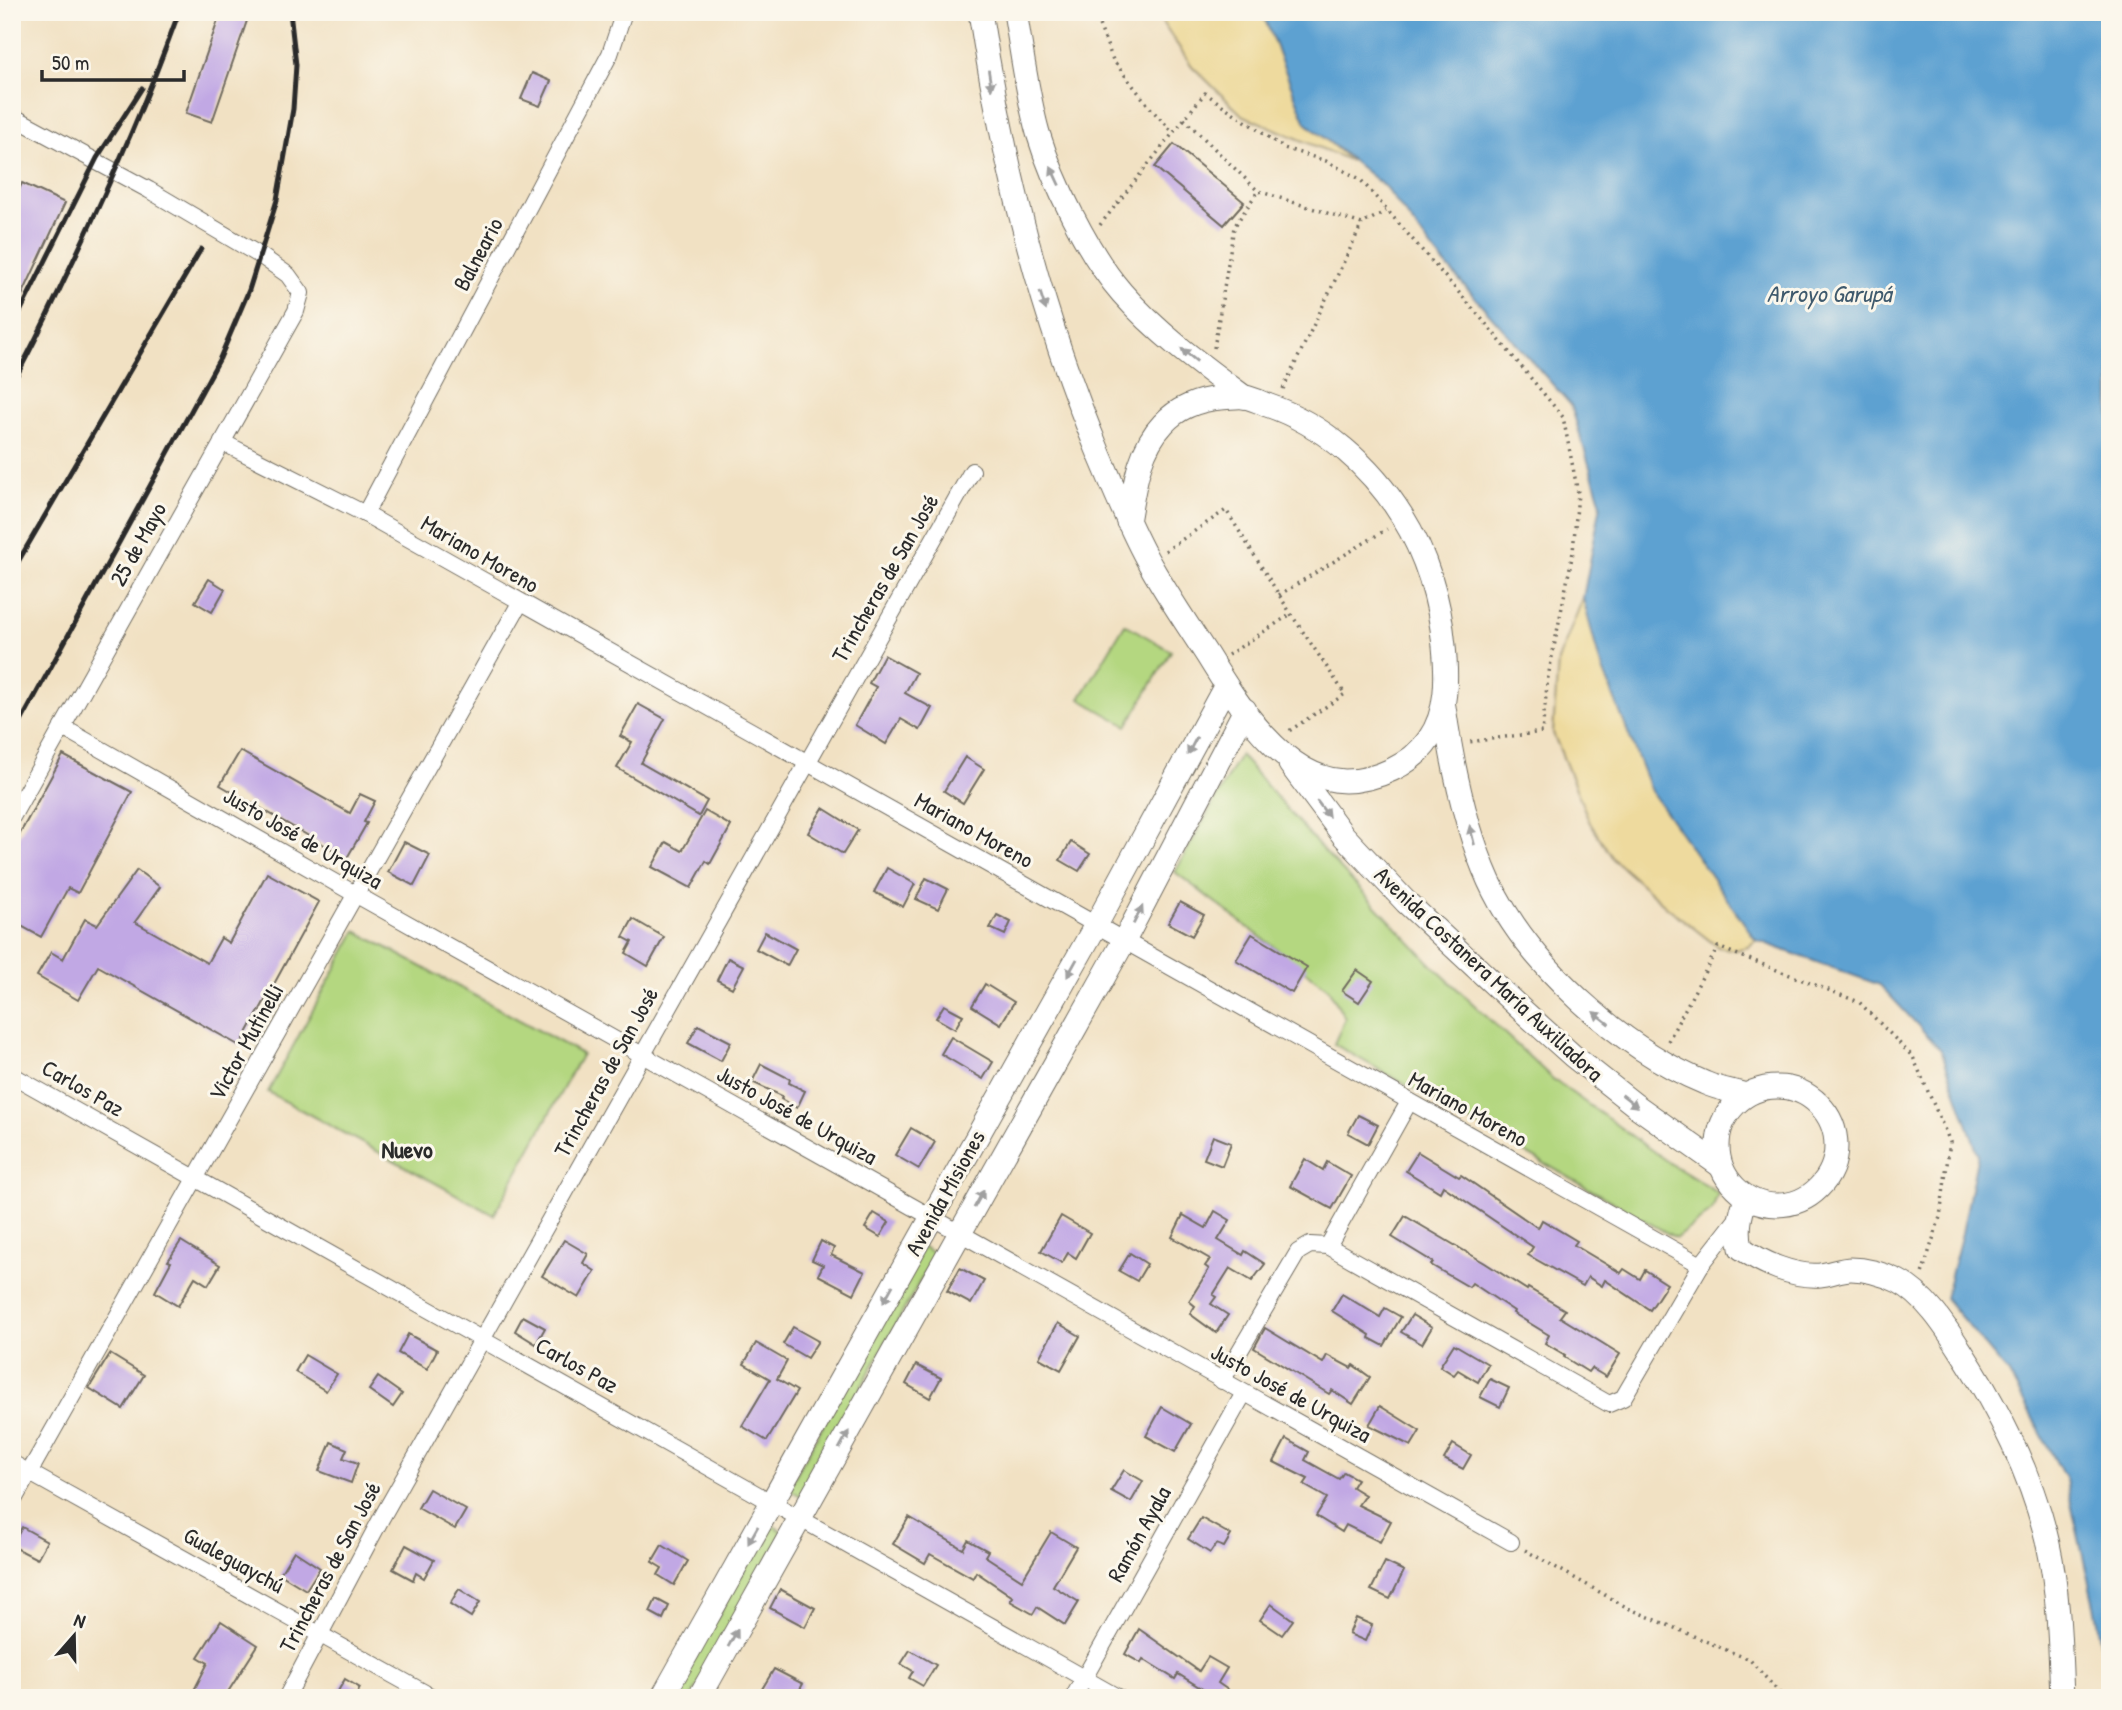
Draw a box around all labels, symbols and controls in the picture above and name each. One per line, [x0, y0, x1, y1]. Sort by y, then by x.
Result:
scale bar [42, 38, 184, 82]
text: 50 m [52, 48, 89, 77]
one-way arrow [985, 69, 996, 91]
one-way arrow [1049, 165, 1060, 186]
street label: Balneario [445, 212, 510, 296]
water label: Arroyo Garupá [1767, 277, 1894, 310]
one-way arrow [1039, 290, 1049, 311]
one-way arrow [1181, 348, 1198, 363]
street label: Trincheras de San José [824, 488, 945, 668]
street label: 25 de Mayo [102, 496, 173, 591]
street label: Mariano Moreno [416, 507, 545, 600]
one-way arrow [1186, 736, 1197, 756]
street label: Justo José de Urquiza [218, 779, 388, 896]
street label: Mariano Moreno [909, 784, 1039, 875]
one-way arrow [1316, 800, 1331, 818]
one-way arrow [1466, 824, 1477, 846]
street label: Avenida Costanera María Auxiliadora [1368, 859, 1610, 1088]
one-way arrow [1132, 905, 1144, 924]
one-way arrow [1066, 958, 1078, 977]
street label: Victor Mutinelli [201, 978, 290, 1106]
street label: Trincheras de San José [546, 981, 665, 1162]
one-way arrow [1592, 1010, 1610, 1025]
street label: Carlos Paz [37, 1052, 130, 1124]
street label: Justo José de Urquiza [711, 1058, 883, 1171]
street label: Mariano Moreno [1403, 1063, 1533, 1154]
one-way arrow [1620, 1093, 1638, 1108]
street label: Avenida Misiones [897, 1124, 992, 1261]
district label: Nuevo [381, 1133, 433, 1165]
one-way arrow [973, 1189, 985, 1208]
one-way arrow [882, 1284, 894, 1304]
street label: Carlos Paz [530, 1329, 624, 1400]
street label: Justo José de Urquiza [1205, 1336, 1377, 1449]
one-way arrow [838, 1430, 850, 1450]
street label: Trincheras de San José [271, 1476, 388, 1658]
street label: Ramón Ayala [1100, 1480, 1178, 1587]
street label: Gualeguaychú [178, 1519, 290, 1600]
one-way arrow [747, 1526, 759, 1545]
north arrow [38, 1602, 108, 1672]
text: N [71, 1606, 89, 1634]
one-way arrow [727, 1629, 739, 1648]

